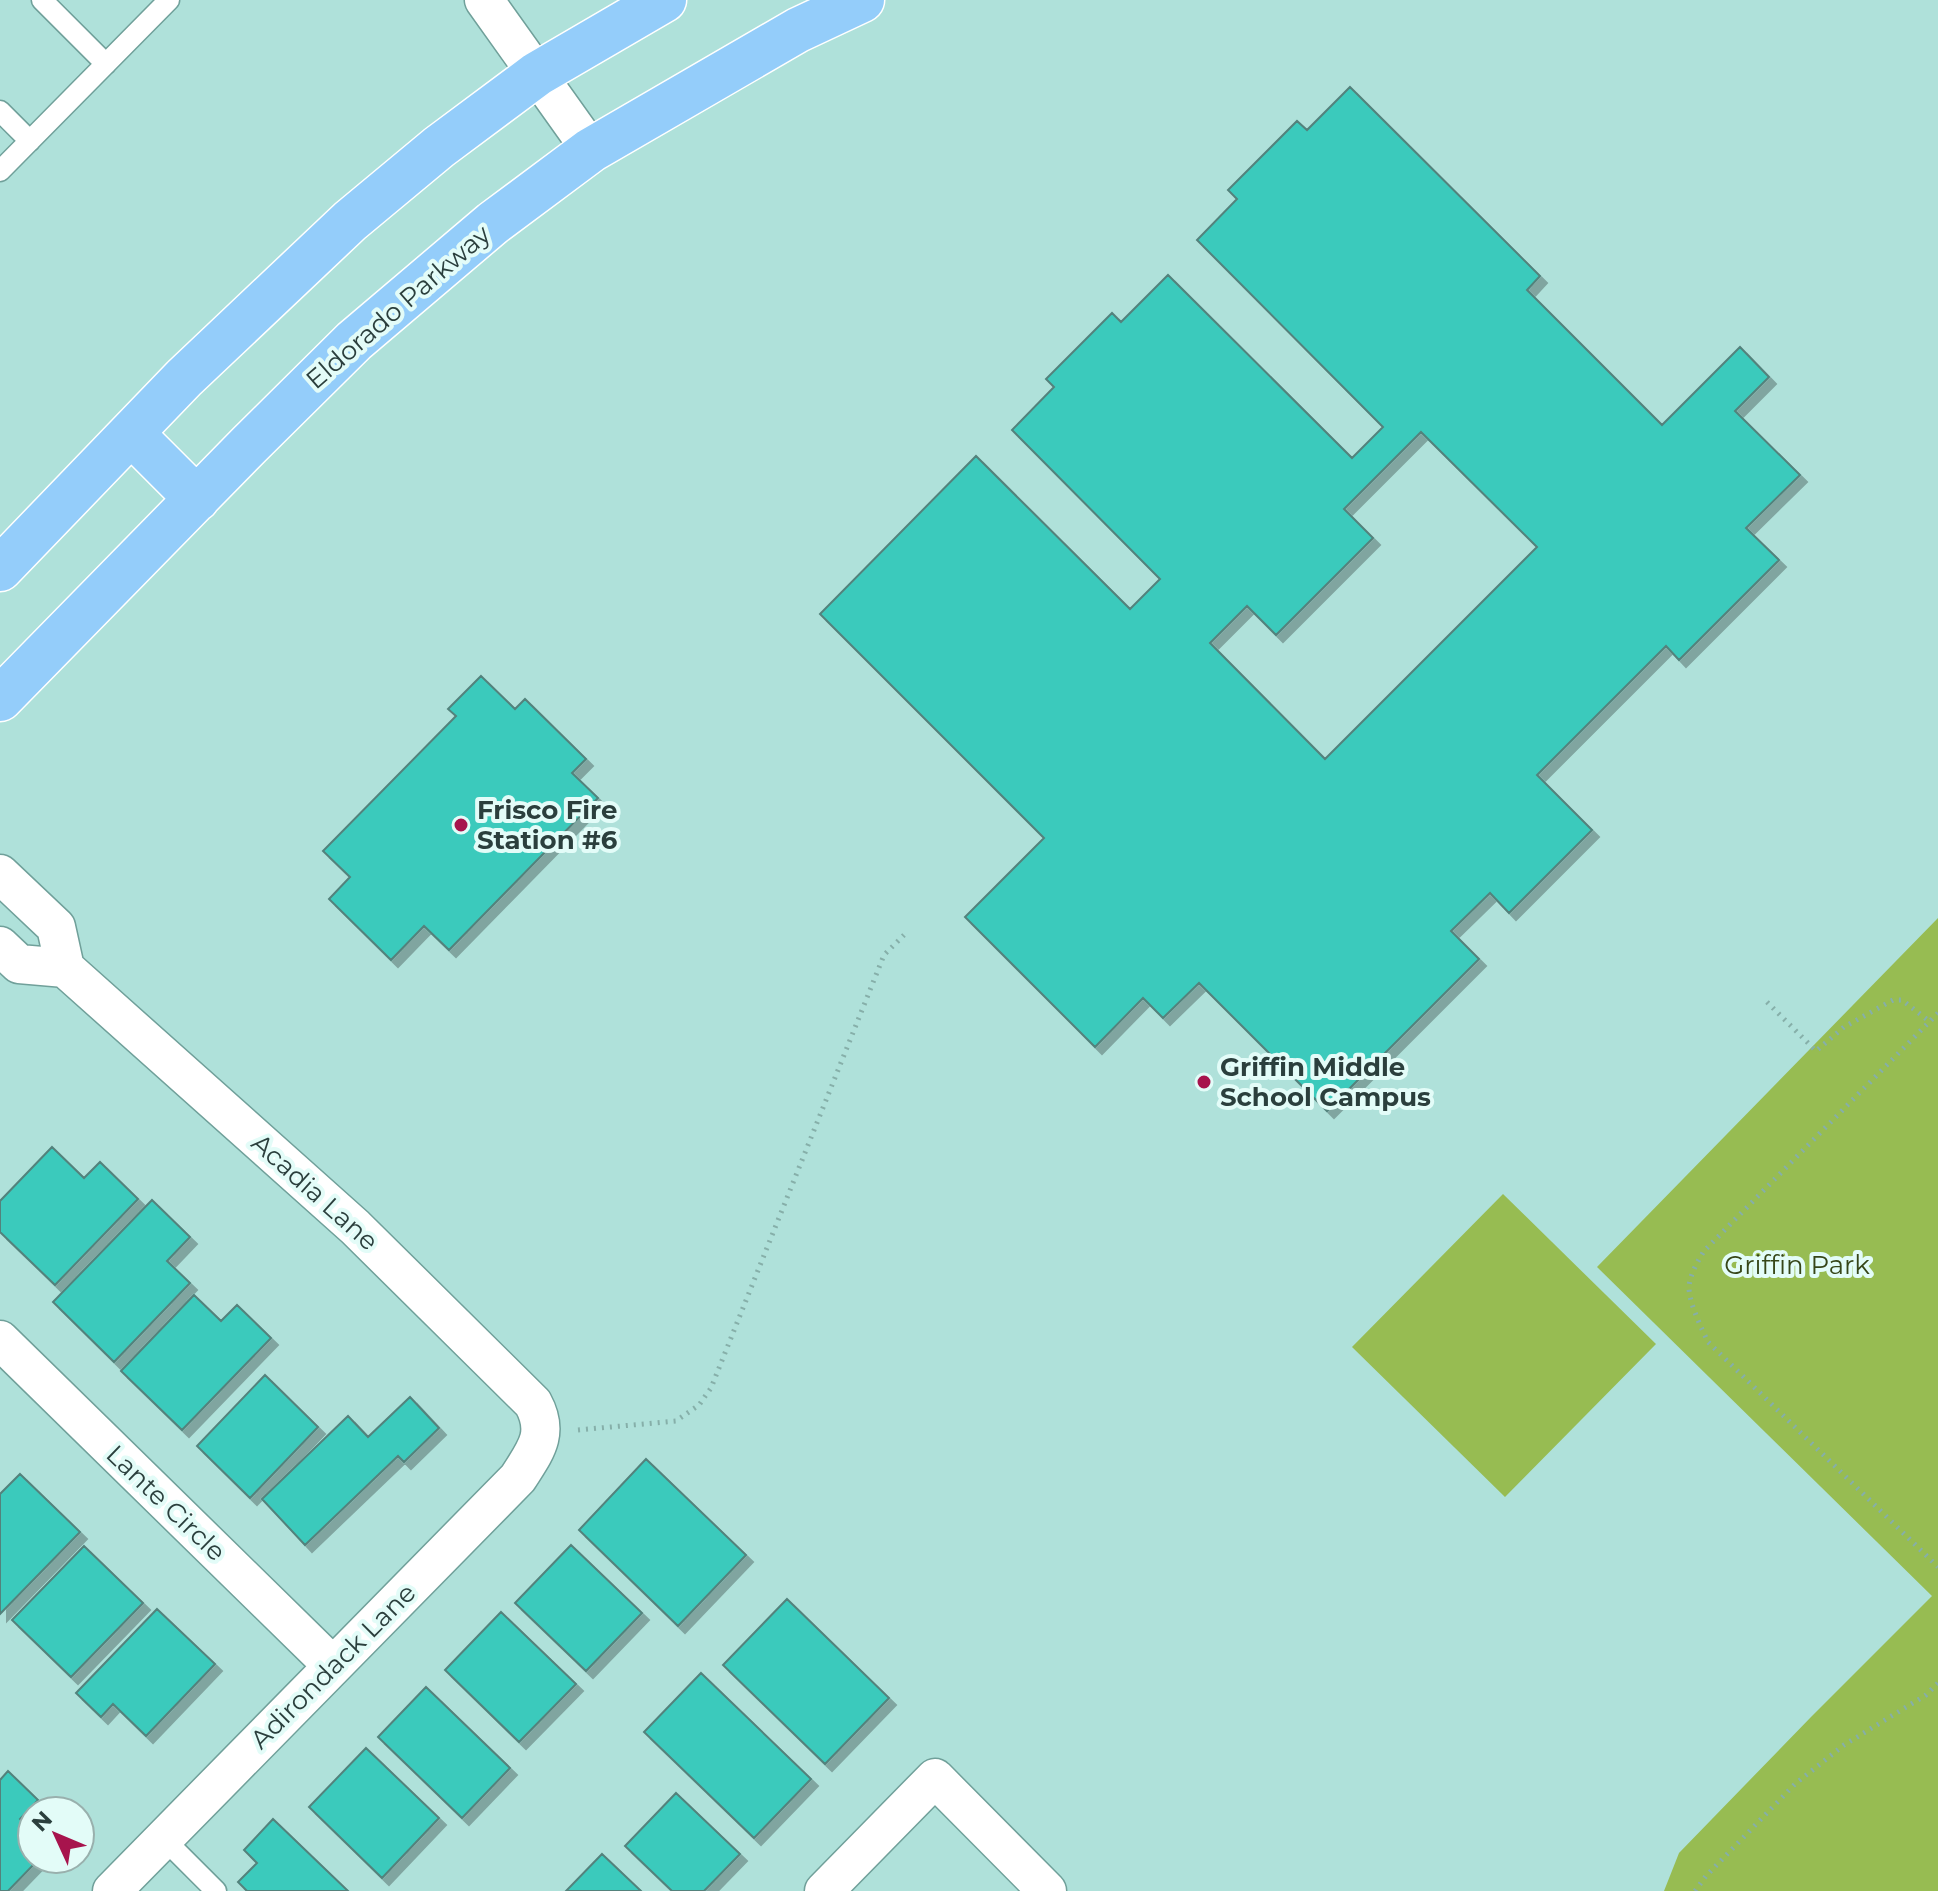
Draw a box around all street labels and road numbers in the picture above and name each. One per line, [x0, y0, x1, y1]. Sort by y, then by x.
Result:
street label: Eldorado Parkway [299, 218, 497, 396]
street label: Acadia Lane [245, 1127, 385, 1257]
street label: Lante Circle [100, 1438, 232, 1568]
street label: Adirondack Lane [244, 1577, 422, 1755]

